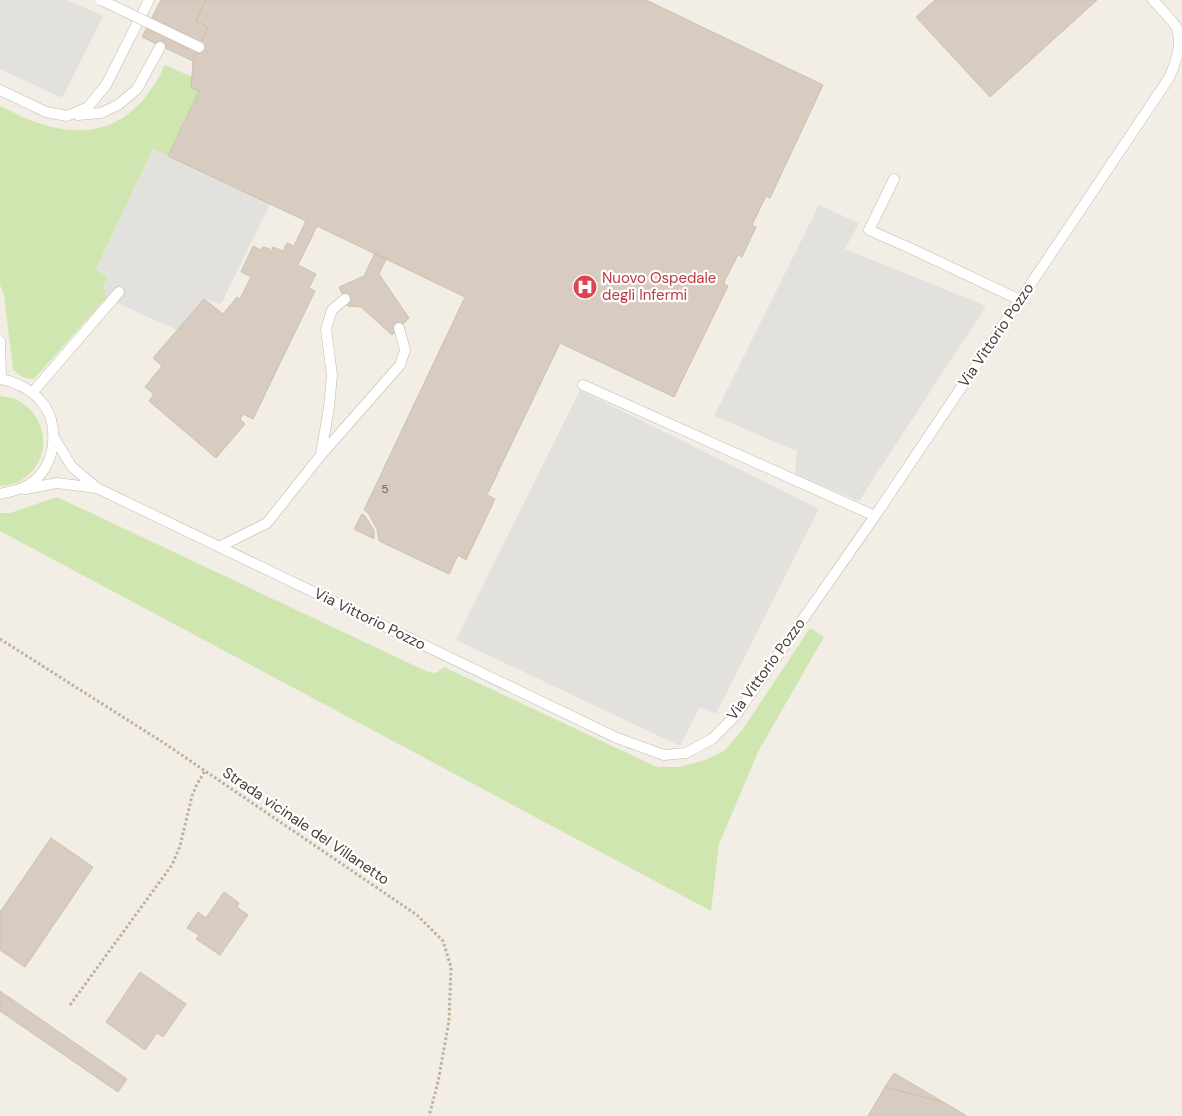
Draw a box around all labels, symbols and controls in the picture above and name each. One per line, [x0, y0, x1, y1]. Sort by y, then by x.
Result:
place label: Nuovo Ospedale degli Infermi [602, 268, 716, 305]
hospital icon: Nuovo Ospedale degli Infermi [572, 274, 598, 300]
street label: Via Vittorio Pozzo [954, 279, 1038, 391]
house number: 5 [381, 481, 389, 497]
street label: Via Vittorio Pozzo [311, 583, 429, 655]
street label: Via Vittorio Pozzo [722, 614, 810, 724]
street label: Strada vicinale del Villanetto [219, 763, 393, 889]

